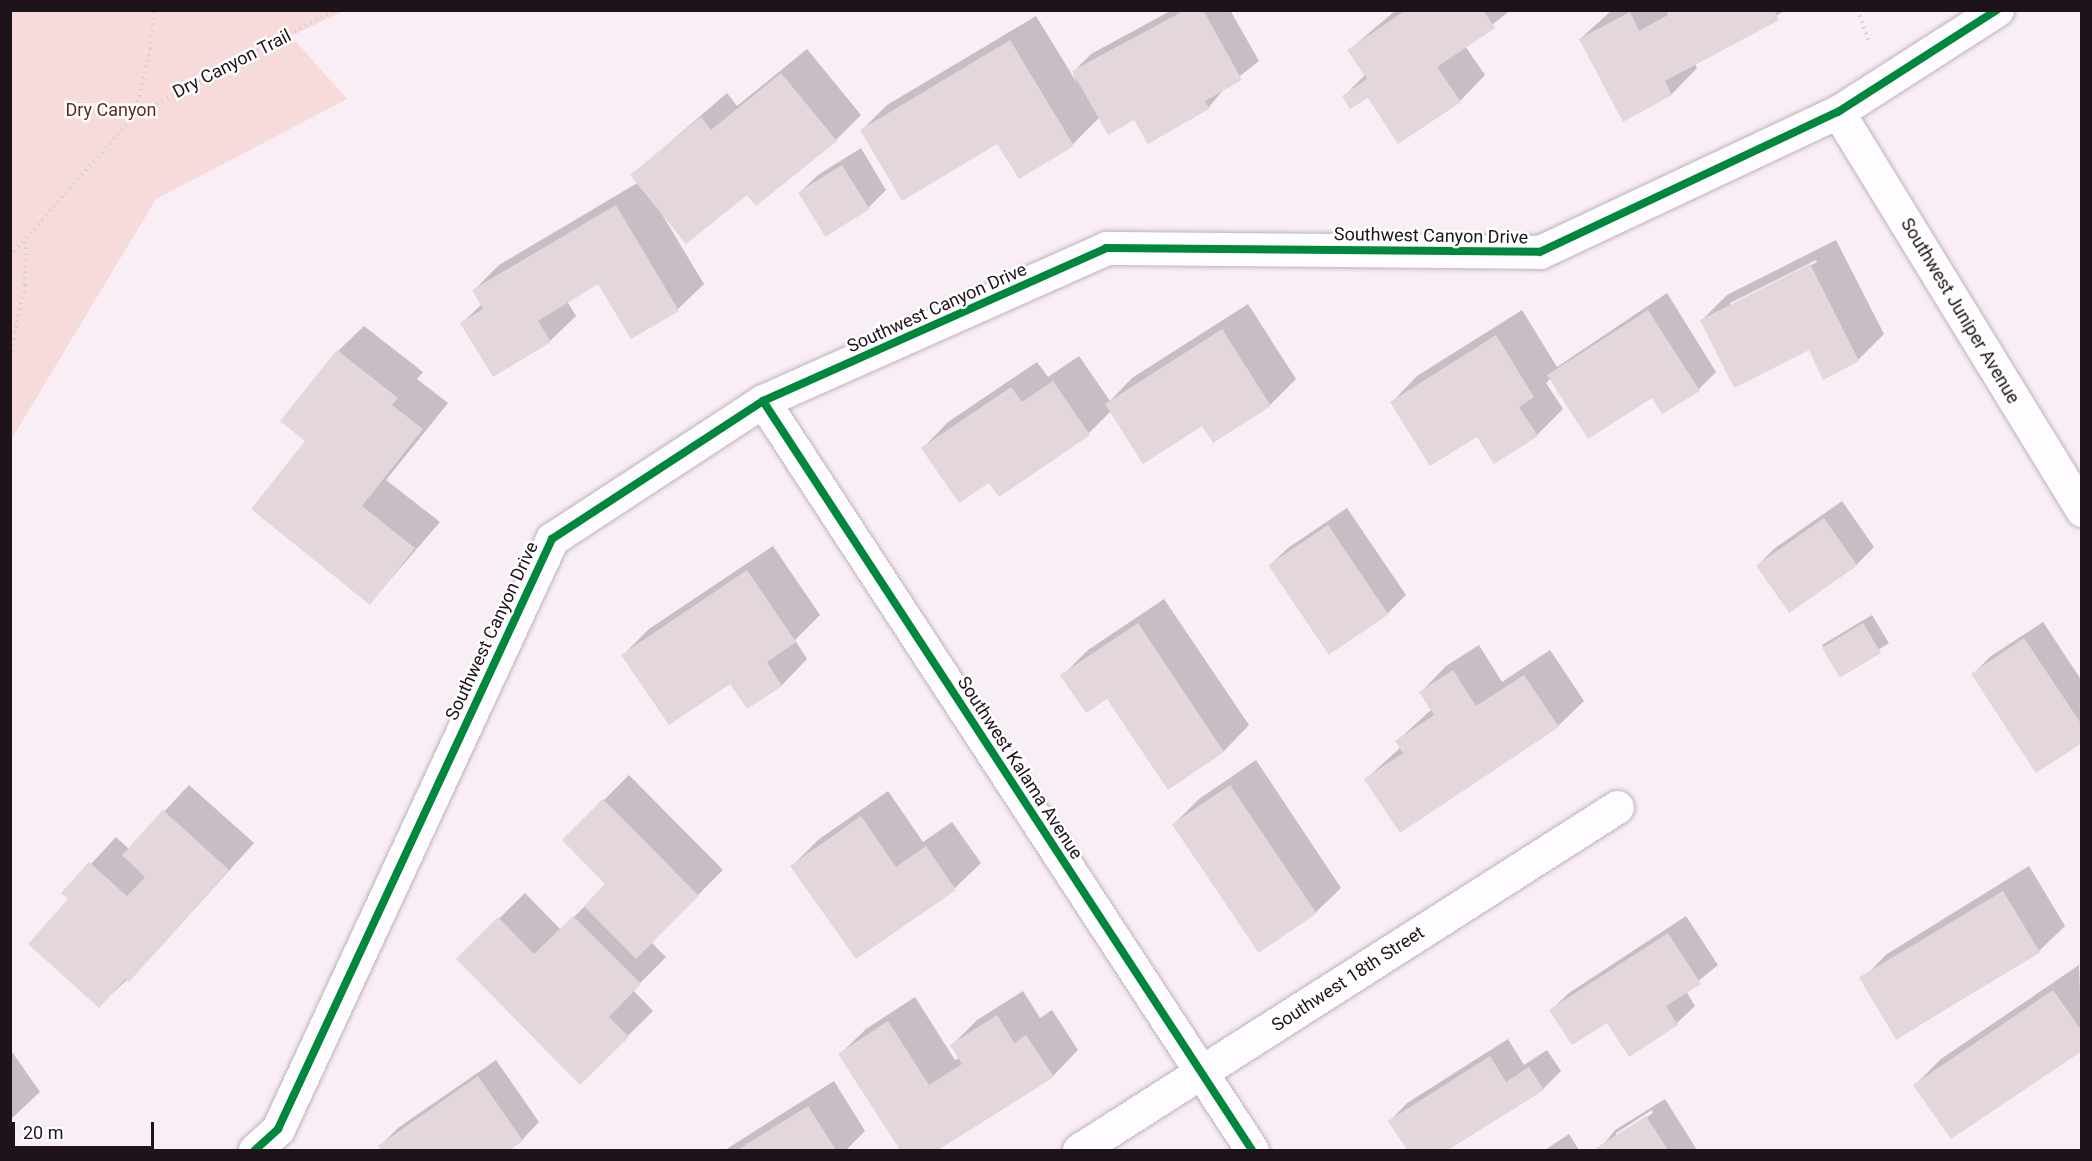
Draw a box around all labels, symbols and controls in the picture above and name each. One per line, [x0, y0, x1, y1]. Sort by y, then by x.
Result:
street label: Dry Canyon Trail [169, 25, 295, 103]
park label: Dry Canyon [65, 99, 157, 121]
street label: Southwest Juniper Avenue [1896, 214, 2024, 408]
street label: Southwest Canyon Drive [1334, 224, 1528, 248]
street label: Southwest Canyon Drive [844, 259, 1030, 357]
street label: Southwest Canyon Drive [441, 538, 543, 724]
street label: Southwest Kalama Avenue [953, 673, 1087, 863]
street label: Southwest 18th Street [1268, 922, 1428, 1036]
scale bar [15, 1110, 158, 1148]
text: 20 m [23, 1122, 63, 1143]

